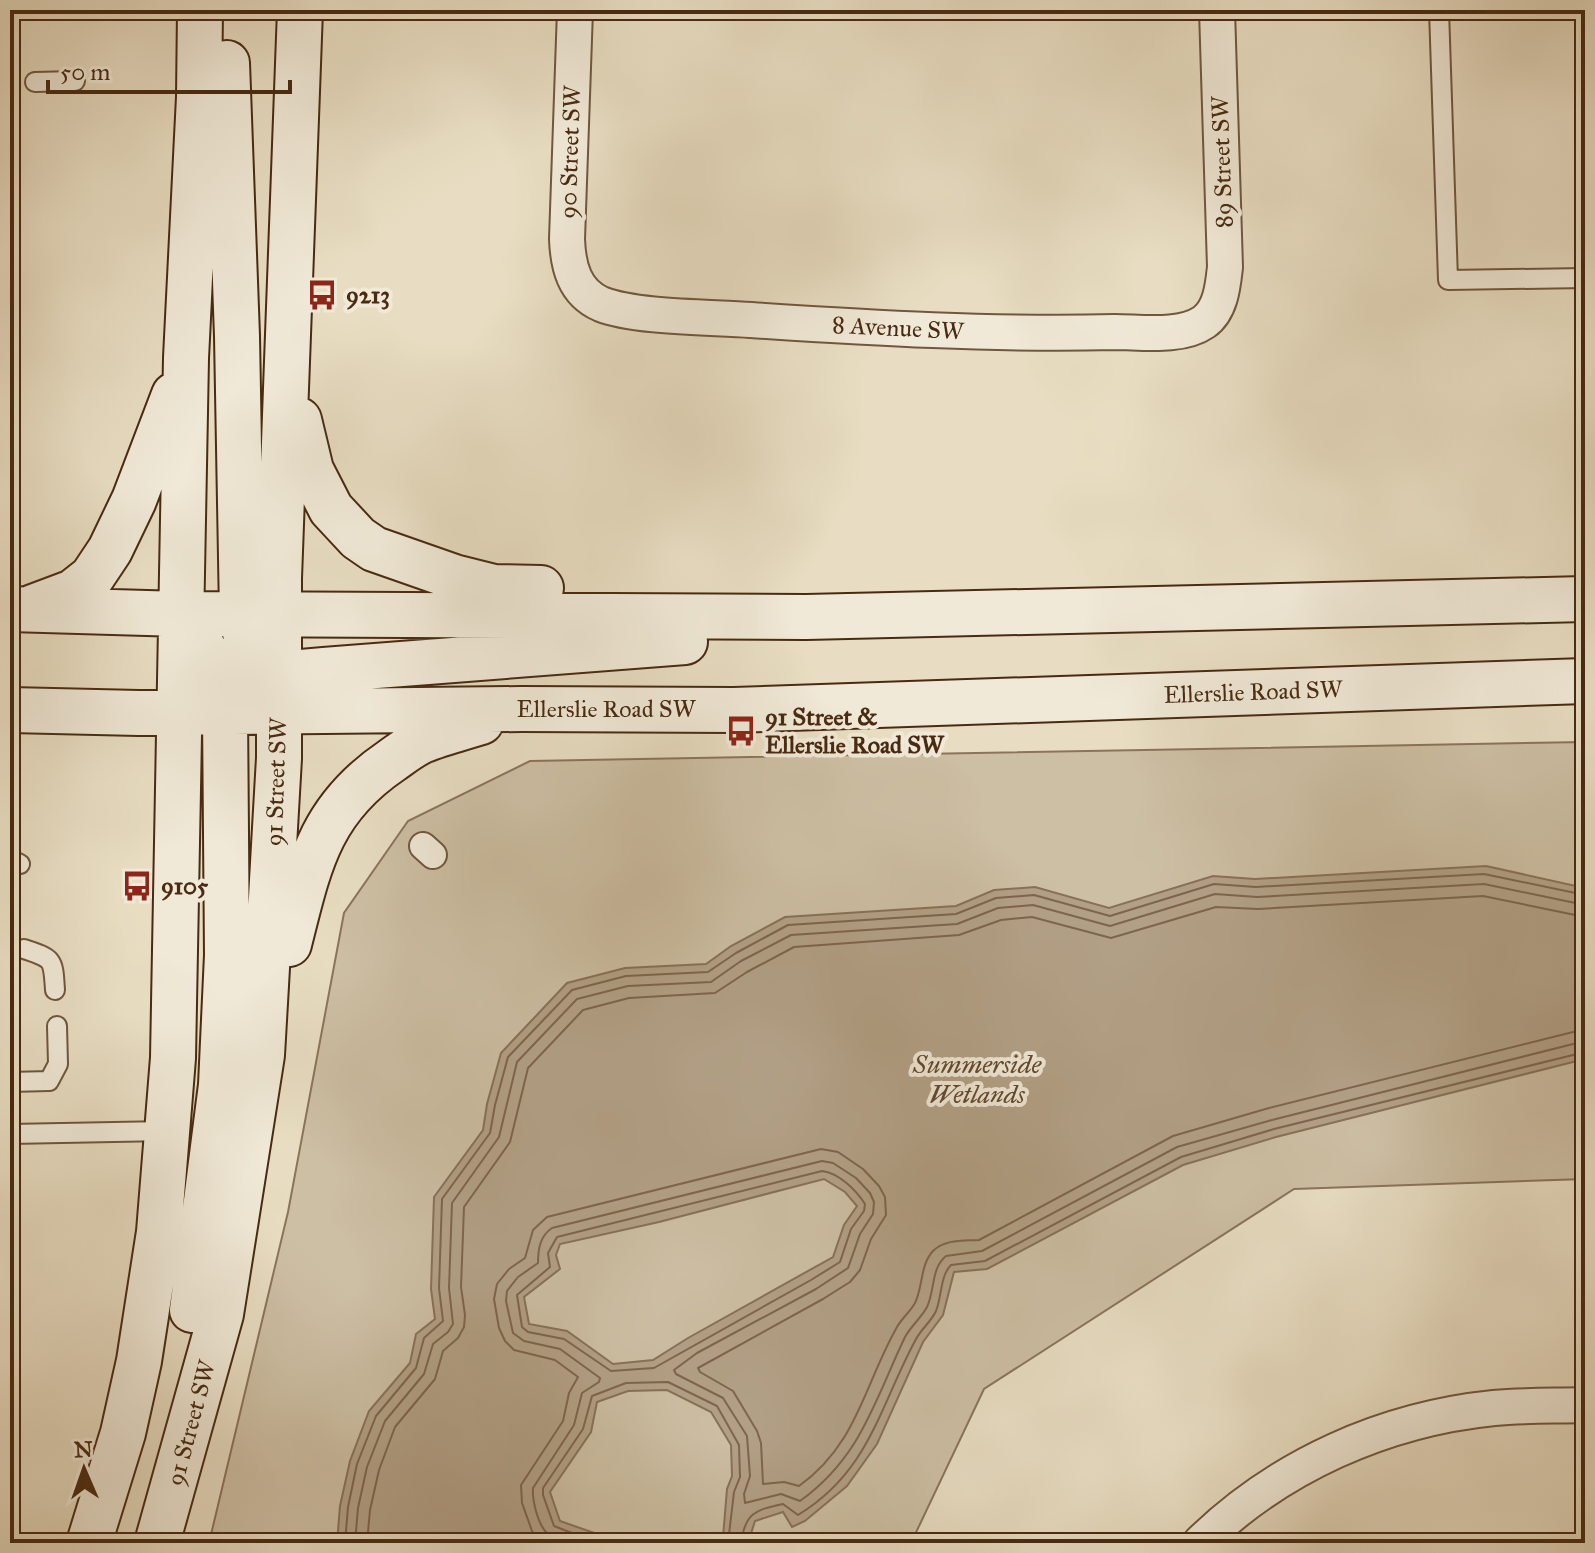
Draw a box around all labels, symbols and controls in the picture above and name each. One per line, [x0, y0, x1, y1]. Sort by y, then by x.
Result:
scale bar [48, 44, 290, 94]
text: 50 m [60, 57, 110, 87]
street label: 90 Street SW [553, 84, 587, 219]
street label: 89 Street SW [1205, 94, 1239, 229]
bus stop icon: 9213 [305, 278, 339, 312]
place label: 9213 [346, 280, 390, 310]
street label: 8 Avenue SW [831, 310, 966, 346]
street label: Ellerslie Road SW [1163, 674, 1344, 710]
street label: Ellerslie Road SW [517, 694, 697, 724]
place label: 91 Street & Ellerslie Road SW [765, 702, 945, 760]
bus stop icon: 91 Street & Ellerslie Road SW [724, 714, 758, 748]
street label: 91 Street SW [259, 716, 293, 847]
bus stop icon: 9105 [120, 869, 154, 903]
place label: 9105 [161, 871, 209, 901]
water label: Summerside Wetlands [912, 1048, 1042, 1110]
street label: 91 Street SW [160, 1356, 222, 1489]
north arrow [44, 1429, 124, 1509]
text: N [74, 1436, 93, 1463]

